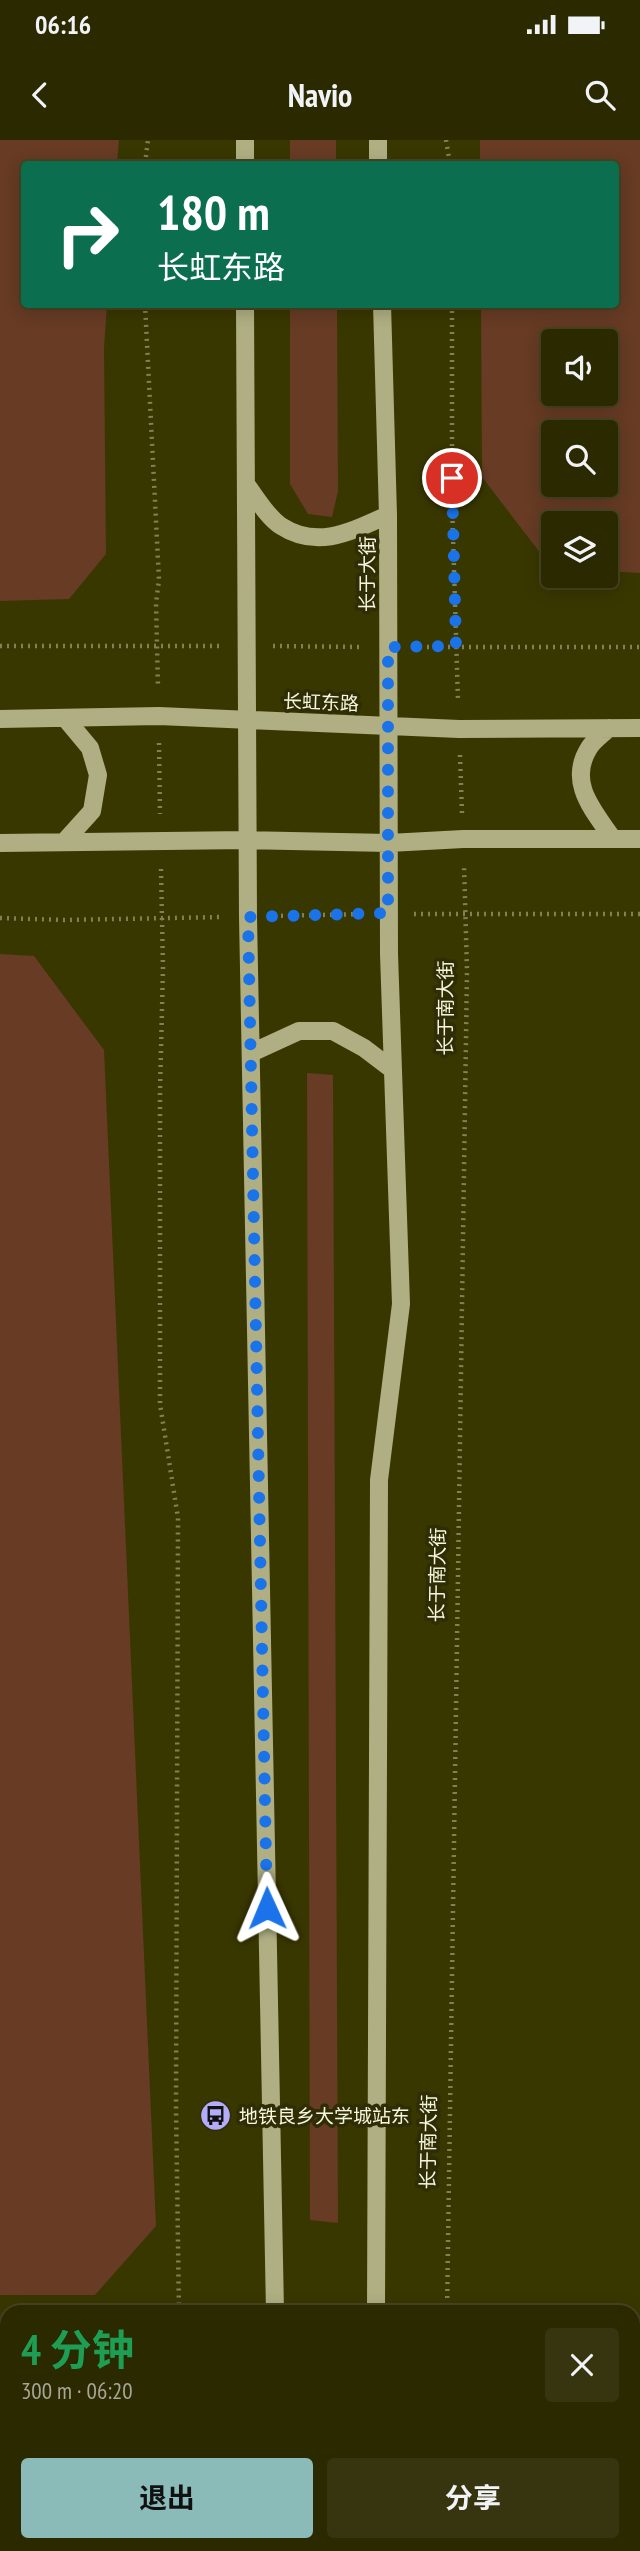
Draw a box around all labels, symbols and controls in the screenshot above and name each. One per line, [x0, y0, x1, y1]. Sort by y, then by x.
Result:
text: 06:16 [35, 8, 91, 41]
text: Navio [288, 74, 352, 116]
icon: back [21, 76, 59, 114]
icon: search [581, 76, 619, 114]
text: 180 m [157, 180, 270, 244]
icon: right [42, 189, 133, 280]
text: 长虹东路 [157, 246, 285, 288]
map controls [541, 329, 618, 588]
button: sound [541, 329, 618, 406]
button: search [541, 420, 618, 497]
pin [422, 448, 482, 508]
icon: arrive [433, 459, 471, 497]
button: layers [541, 511, 618, 588]
street label: 长于大街 [355, 536, 379, 612]
street label: 长虹东路 [283, 689, 359, 715]
street label: 长于南大街 [433, 960, 457, 1056]
street label: 长于南大街 [424, 1527, 450, 1623]
position arrow [230, 1871, 304, 1945]
street label: 长于南大街 [415, 2094, 441, 2190]
bus stop icon: 地铁良乡大学城站东 [199, 2099, 233, 2133]
place label: 地铁良乡大学城站东 [239, 2104, 410, 2128]
text: 4 分钟 [21, 2322, 134, 2377]
button: close [545, 2328, 619, 2402]
text: 300 m · 06:20 [21, 2376, 133, 2405]
button: 退出 [21, 2458, 313, 2538]
button: 分享 [327, 2458, 619, 2538]

